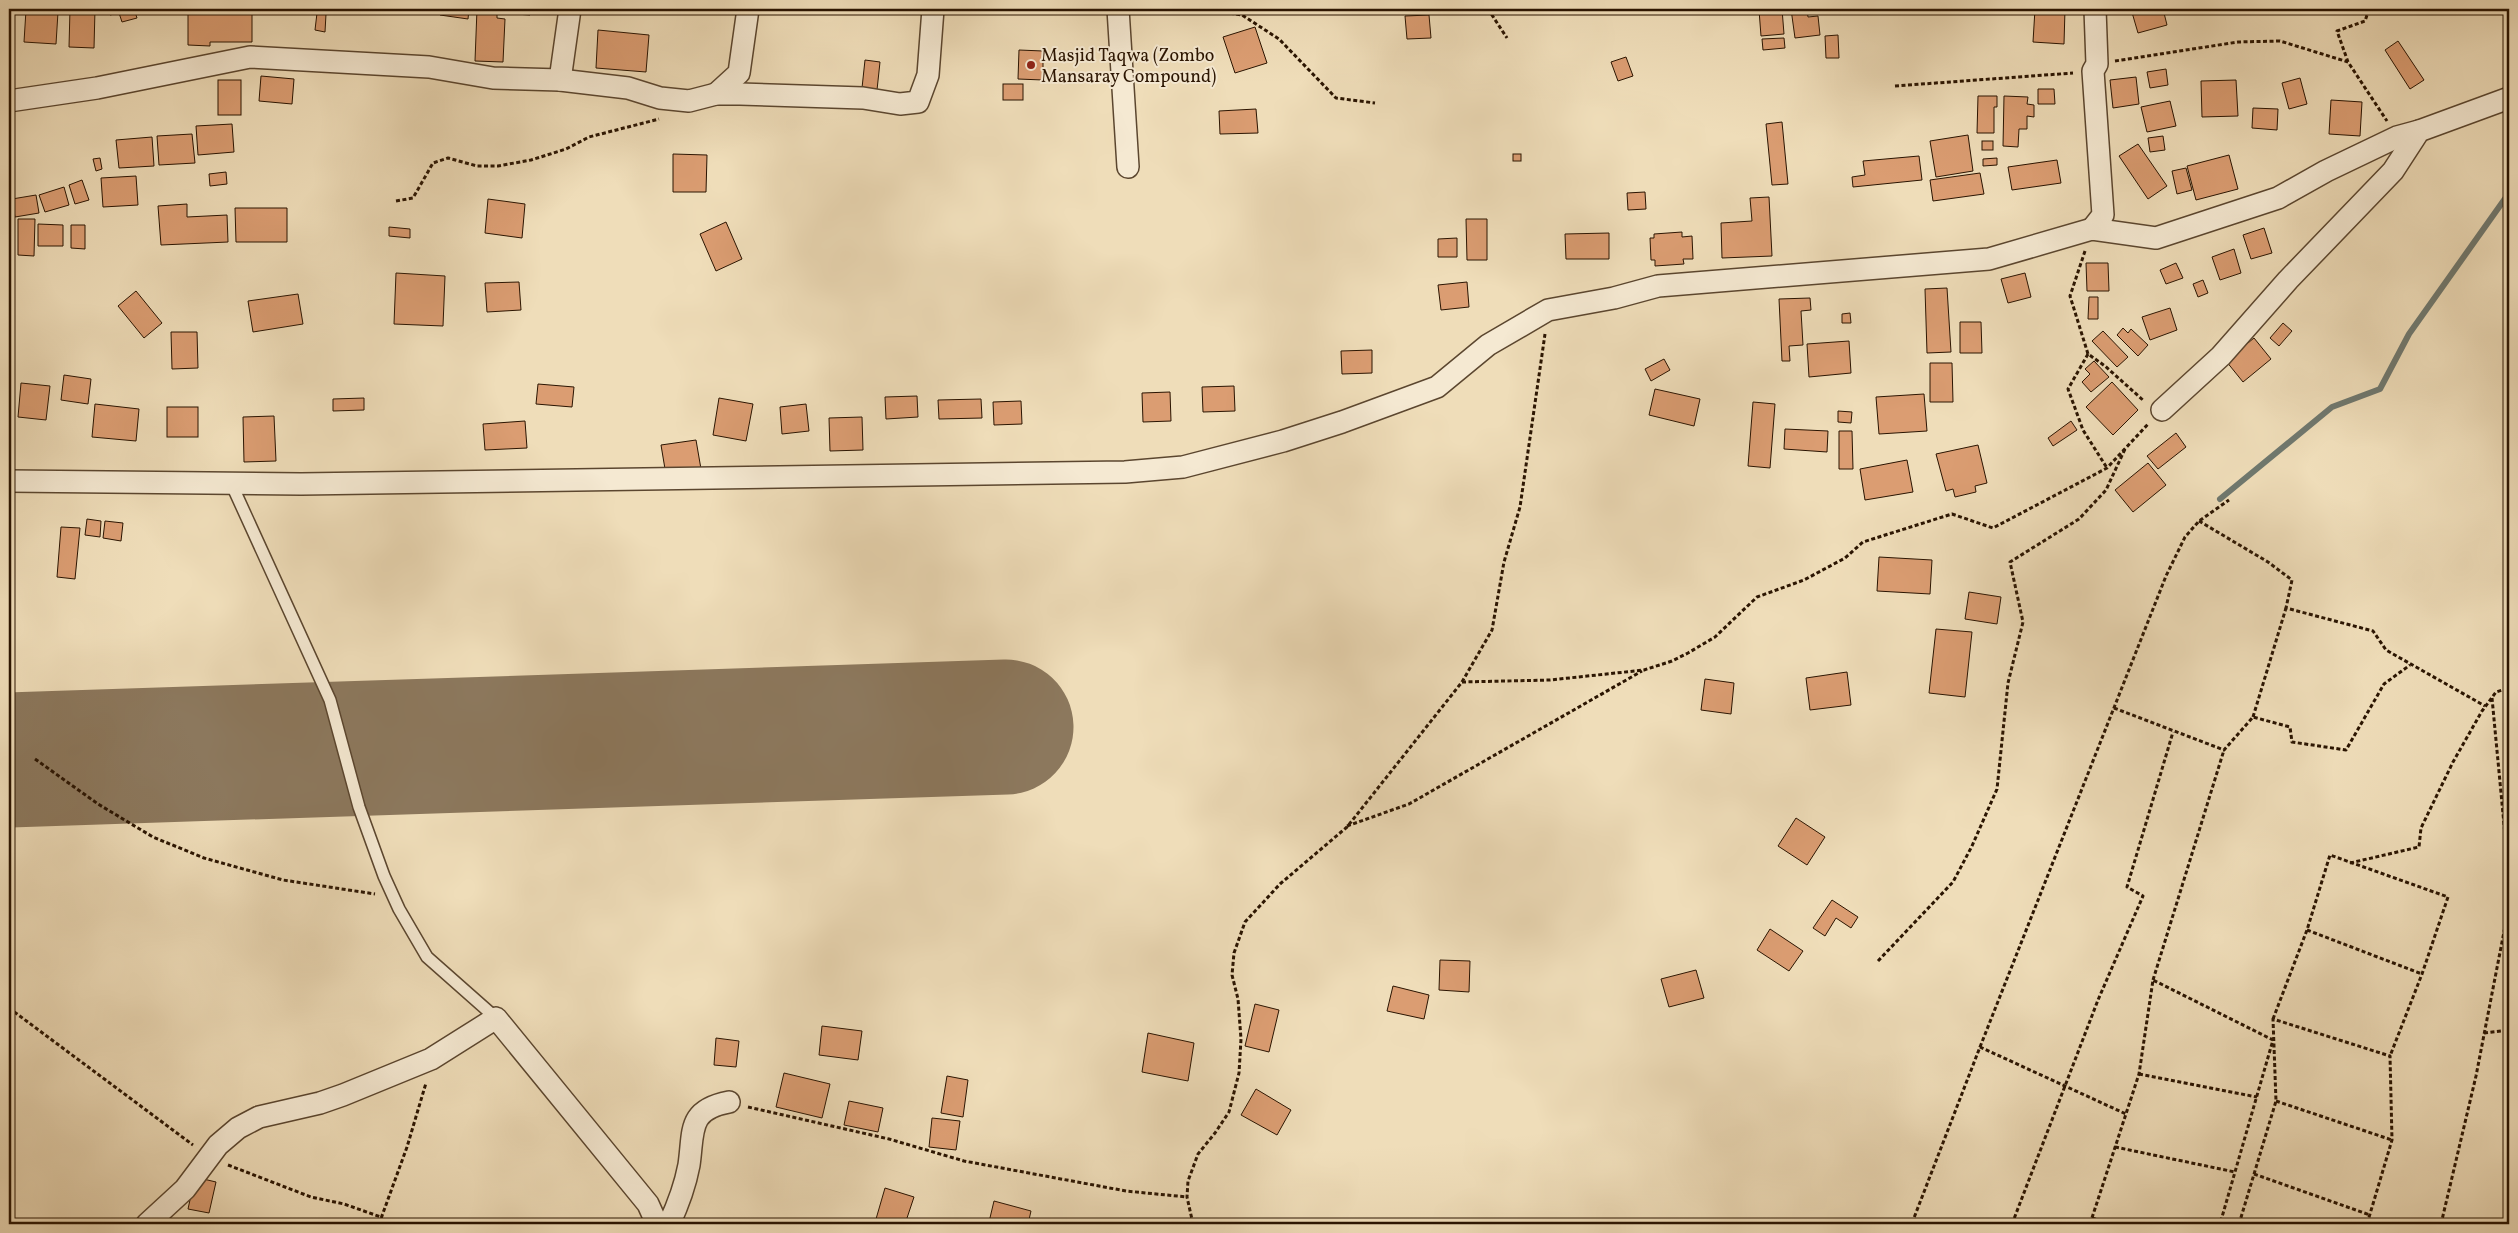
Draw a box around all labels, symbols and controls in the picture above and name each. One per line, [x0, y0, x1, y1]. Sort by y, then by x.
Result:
place label: Masjid Taqwa (Zombo Mansaray Compound) [1041, 44, 1216, 90]
marker: Masjid Taqwa (Zombo Mansaray Compound) [1025, 59, 1037, 71]

